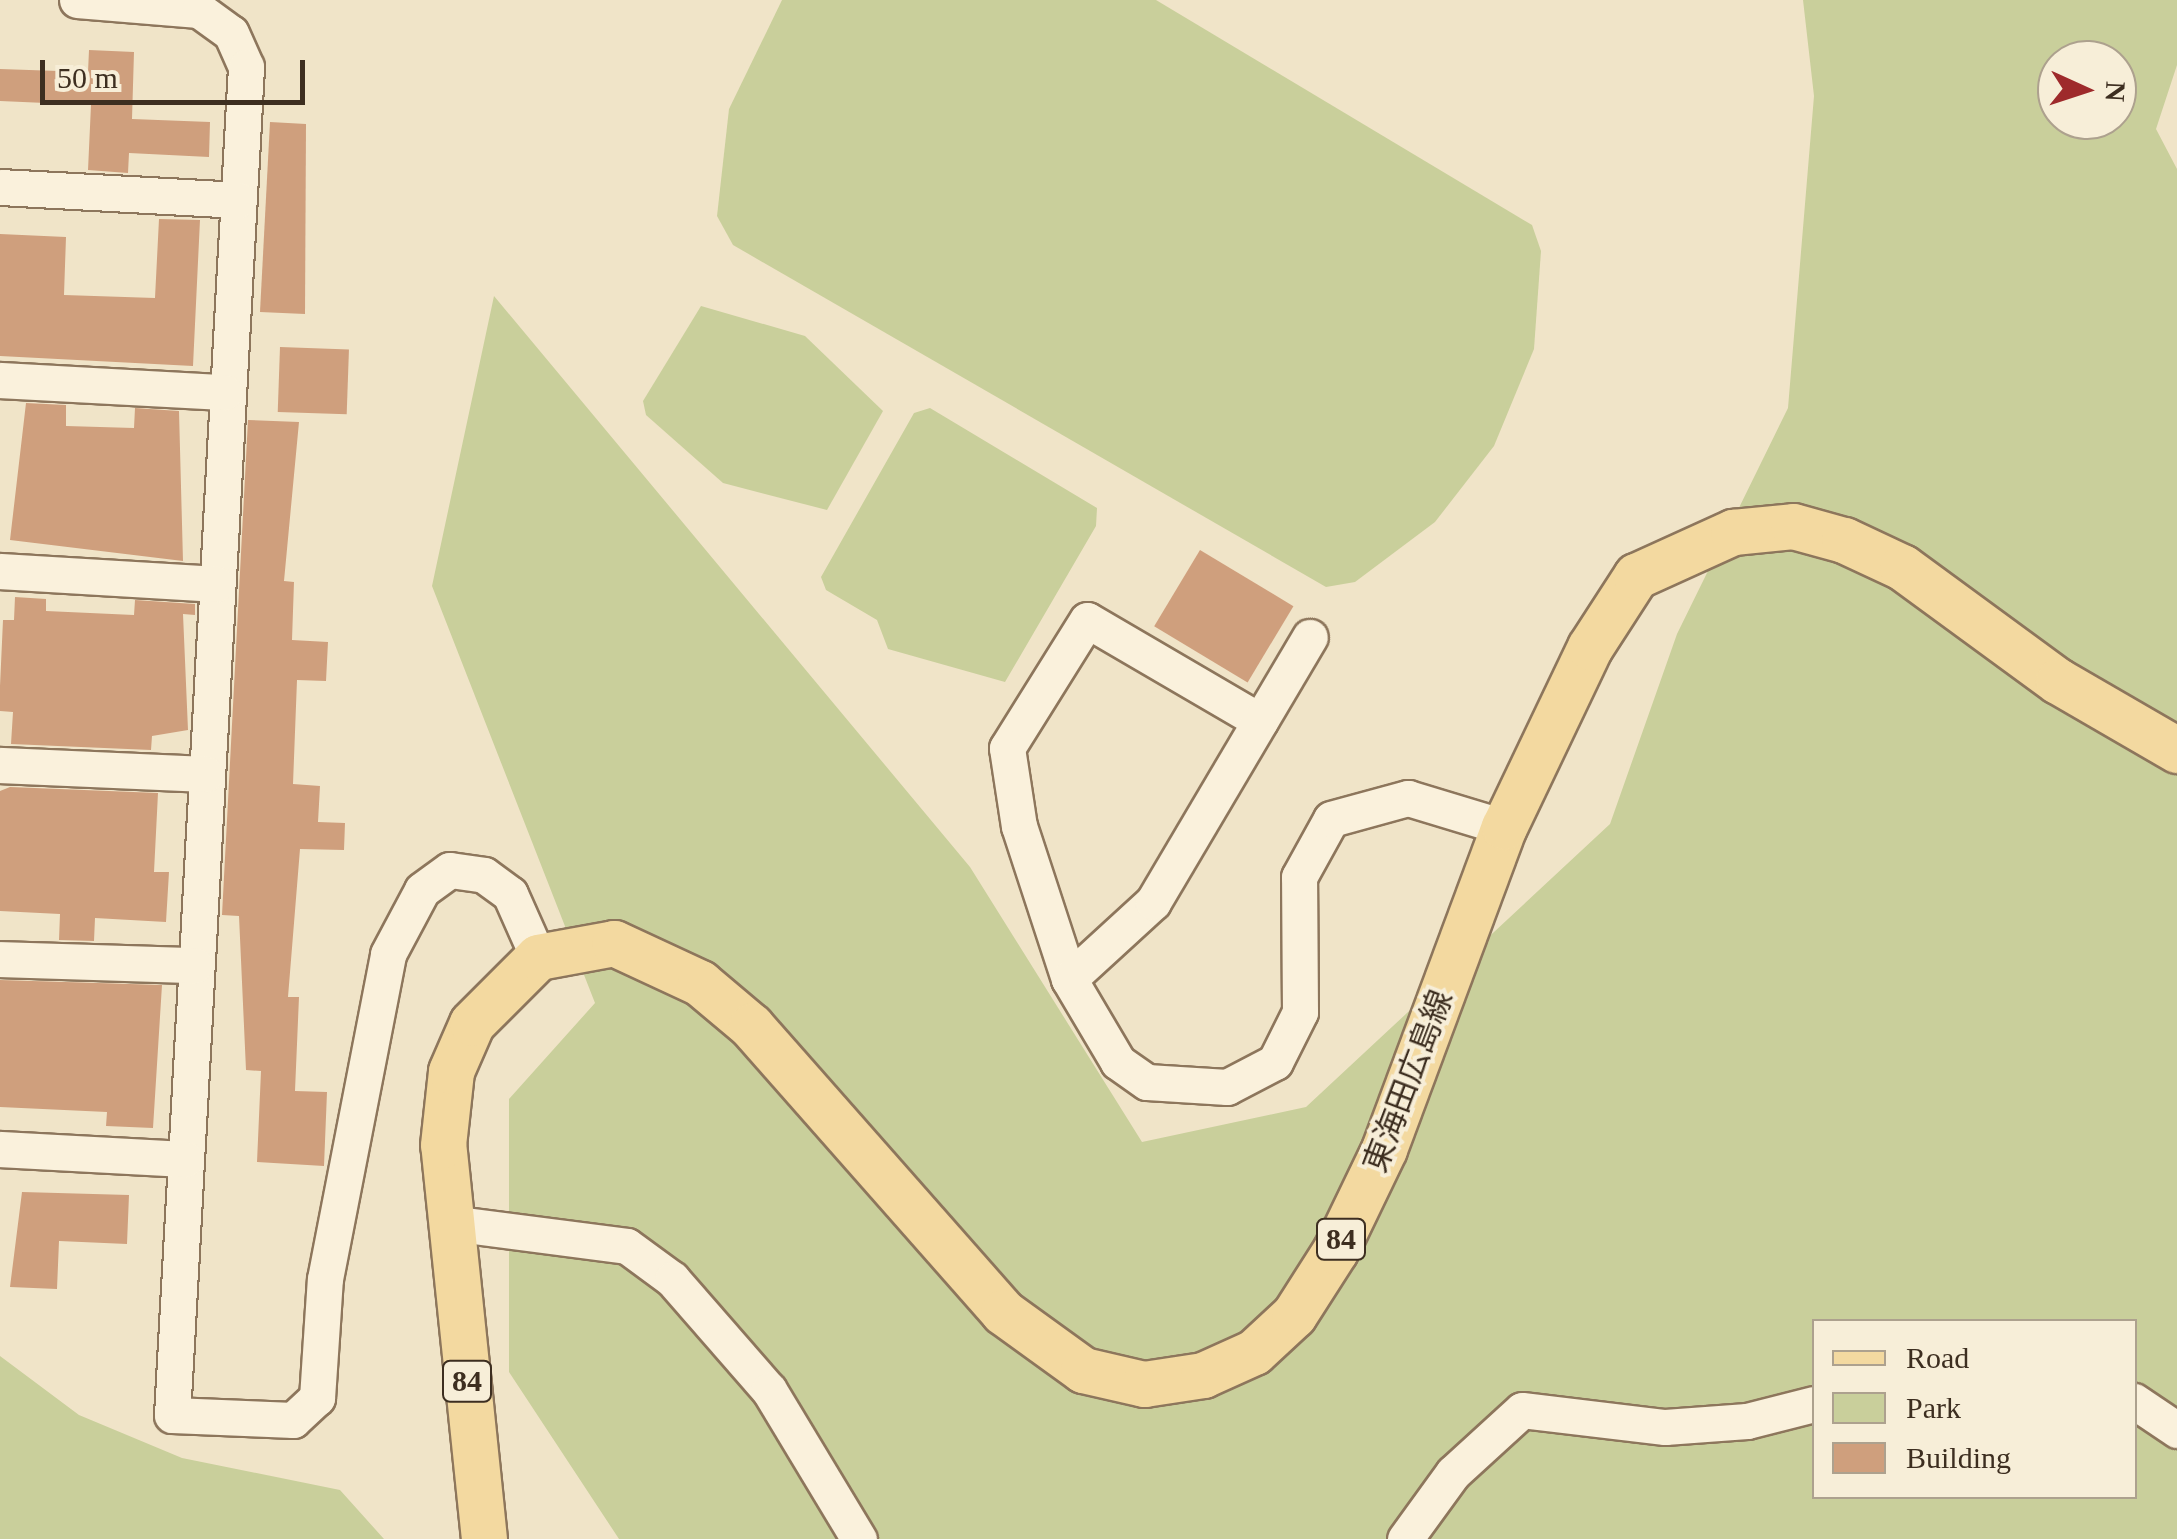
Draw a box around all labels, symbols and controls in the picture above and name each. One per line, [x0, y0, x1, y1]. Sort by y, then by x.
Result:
scale bar [45, 40, 310, 102]
north arrow [2037, 40, 2137, 140]
text: 50 m [57, 61, 118, 94]
text: N [2099, 81, 2131, 102]
street label: 東海田広島線 [1356, 984, 1460, 1178]
road number: 84 [1316, 1214, 1366, 1264]
legend [1812, 1319, 2137, 1499]
text: Road [1906, 1341, 1969, 1374]
road number: 84 [442, 1356, 492, 1406]
text: Park [1906, 1391, 1961, 1424]
text: Building [1906, 1441, 2011, 1474]

